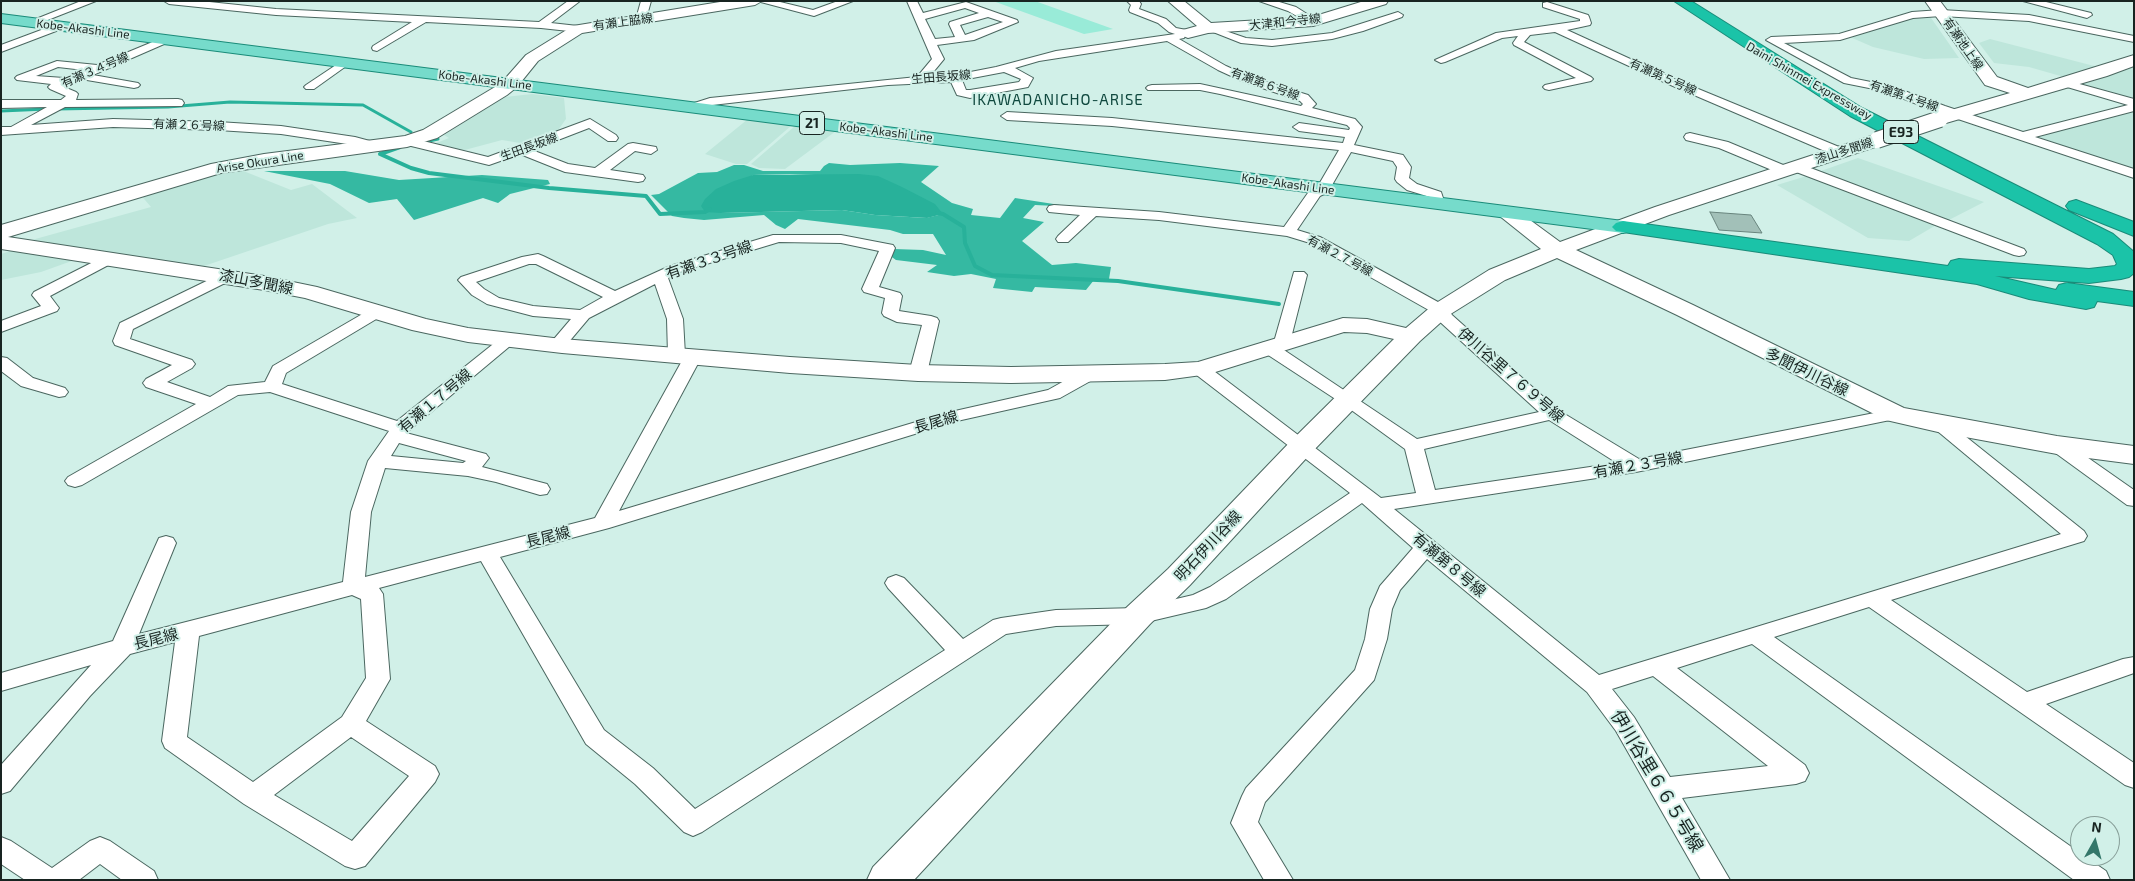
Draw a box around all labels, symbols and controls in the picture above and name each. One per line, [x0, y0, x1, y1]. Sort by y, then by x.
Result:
street label: 有瀬上脇線 [592, 11, 654, 33]
street label: 大津和今寺線 [1248, 11, 1322, 33]
street label: 有瀬池上線 [1940, 15, 1986, 73]
street label: Kobe-Akashi Line [36, 16, 130, 42]
street label: Daini Shinmei Expressway [1744, 39, 1874, 123]
street label: 有瀬３４号線 [59, 49, 131, 91]
street label: 有瀬第５号線 [1627, 56, 1699, 98]
street label: 有瀬第６号線 [1229, 65, 1301, 103]
street label: Kobe-Akashi Line [438, 67, 532, 93]
street label: 生田長坂線 [910, 67, 972, 87]
street label: 有瀬第４号線 [1868, 77, 1940, 115]
district label: IKAWADANICHO-ARISE [970, 91, 1146, 109]
road number: 21 [800, 112, 824, 134]
street label: 有瀬２６号線 [153, 117, 225, 133]
street label: Kobe-Akashi Line [839, 119, 933, 145]
road number: E93 [1884, 120, 1918, 144]
street label: 生田長坂線 [498, 130, 560, 164]
street label: 漆山多聞線 [1813, 135, 1875, 167]
street label: Arise Okura Line [215, 148, 305, 176]
street label: Kobe-Akashi Line [1241, 170, 1335, 198]
street label: 有瀬２７号線 [1305, 233, 1375, 279]
street label: 有瀬３３号線 [664, 237, 754, 283]
street label: 漆山多聞線 [217, 266, 295, 298]
street label: 伊川谷里７６９号線 [1454, 324, 1568, 426]
street label: 多聞伊川谷線 [1763, 344, 1851, 400]
street label: 有瀬１７号線 [395, 365, 475, 437]
street label: 長尾線 [912, 407, 960, 437]
street label: 有瀬２３号線 [1592, 448, 1684, 482]
street label: 明石伊川谷線 [1171, 507, 1245, 585]
street label: 長尾線 [524, 523, 572, 551]
street label: 有瀬第８号線 [1409, 529, 1489, 601]
street label: 長尾線 [132, 625, 180, 653]
street label: 伊川谷里６６５号線 [1606, 706, 1708, 856]
north arrow [2070, 816, 2120, 866]
text: N [2091, 818, 2103, 836]

